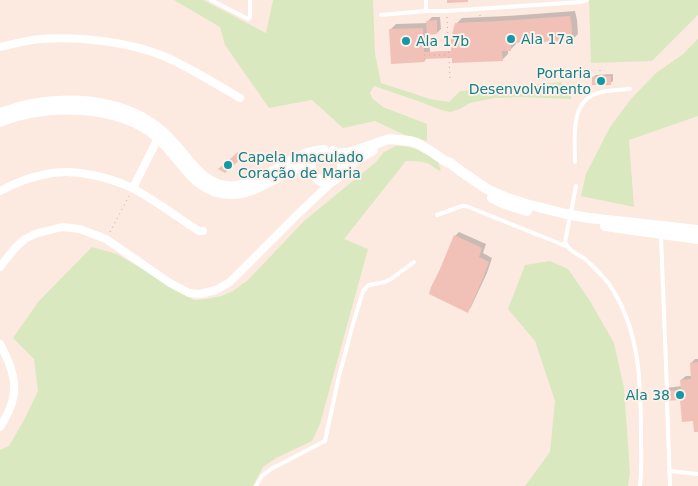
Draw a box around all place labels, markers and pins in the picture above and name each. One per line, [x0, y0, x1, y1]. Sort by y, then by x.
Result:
place label: Ala 17a [521, 31, 574, 47]
place label: Ala 17b [416, 33, 469, 49]
marker: Ala 17a [505, 33, 517, 45]
marker: Ala 17b [400, 35, 412, 47]
place label: Portaria Desenvolvimento [469, 65, 591, 97]
marker: Portaria Desenvolvimento [595, 75, 607, 87]
place label: Capela Imaculado Coração de Maria [238, 149, 364, 181]
marker: Capela Imaculado Coração de Maria [222, 159, 234, 171]
place label: Ala 38 [626, 387, 670, 403]
marker: Ala 38 [674, 389, 686, 401]

